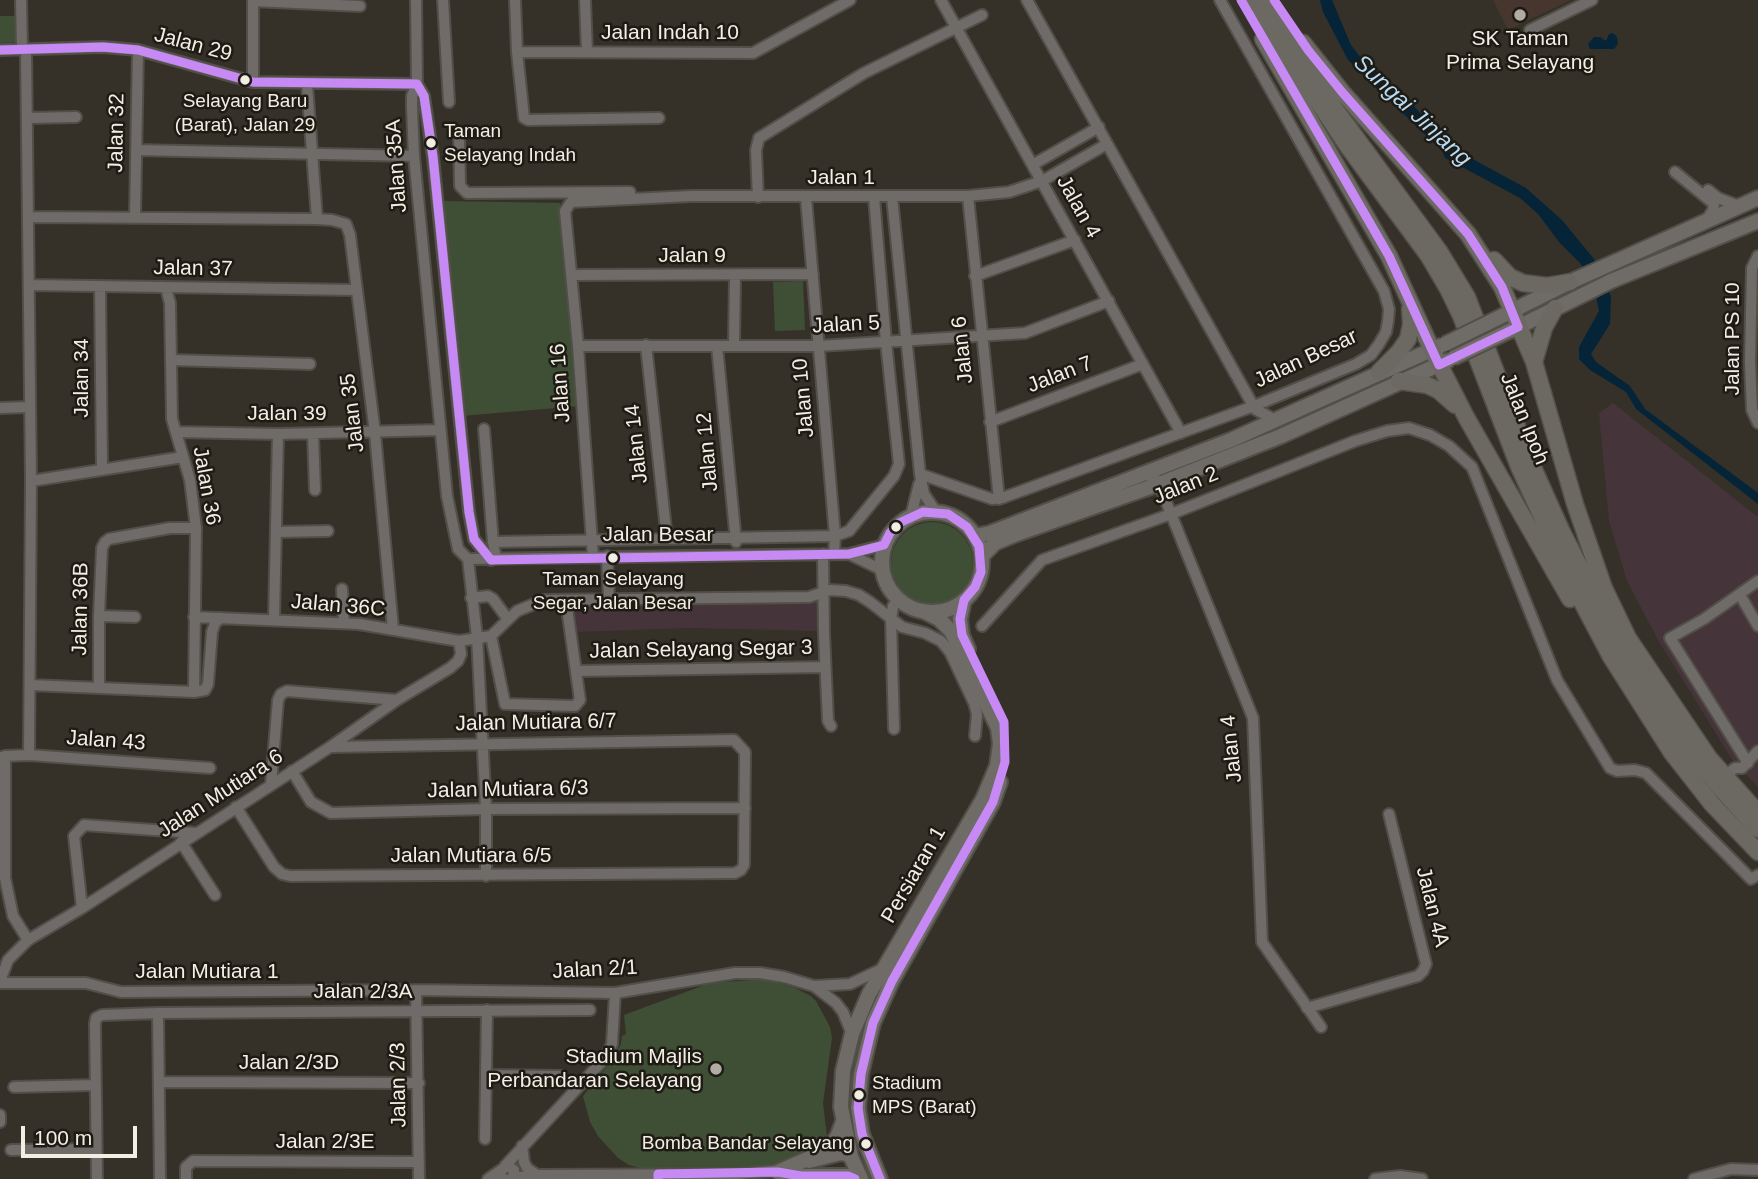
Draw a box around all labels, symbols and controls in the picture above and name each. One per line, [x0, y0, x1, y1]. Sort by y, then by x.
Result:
marker: SK Taman Prima Selayang [1512, 7, 1528, 23]
street label: Jalan Indah 10 [601, 20, 739, 46]
street label: Jalan 29 [151, 23, 235, 67]
place label: SK Taman Prima Selayang [1446, 26, 1594, 76]
water label: Sungai Jinjang [1347, 49, 1477, 173]
marker: Selayang Baru (Barat), Jalan 29 [238, 73, 252, 87]
place label: Selayang Baru (Barat), Jalan 29 [175, 91, 315, 135]
street label: Jalan 32 [104, 93, 130, 173]
street label: Jalan 35A [381, 119, 413, 213]
place label: Taman Selayang Indah [444, 121, 576, 165]
marker: Taman Selayang Indah [424, 136, 438, 150]
street label: Jalan 1 [807, 165, 875, 191]
street label: Jalan 4 [1051, 171, 1105, 243]
street label: Jalan 9 [658, 243, 726, 269]
street label: Jalan 37 [153, 256, 233, 282]
street label: Jalan PS 10 [1720, 282, 1746, 396]
street label: Jalan 5 [812, 311, 880, 339]
street label: Jalan 6 [947, 315, 979, 385]
street label: Jalan Besar [1250, 324, 1362, 394]
street label: Jalan 34 [69, 338, 95, 418]
street label: Jalan 16 [546, 343, 576, 423]
street label: Jalan 7 [1024, 351, 1096, 399]
street label: Jalan 10 [788, 357, 820, 439]
street label: Jalan Ipoh [1494, 369, 1554, 469]
street label: Jalan 35 [336, 372, 370, 454]
street label: Jalan 39 [247, 401, 327, 427]
street label: Jalan 14 [620, 403, 654, 485]
street label: Jalan 12 [692, 411, 724, 493]
street label: Jalan 36 [187, 445, 225, 527]
street label: Jalan 2 [1150, 462, 1222, 510]
unlabelled marker [889, 520, 903, 534]
street label: Jalan Besar [603, 522, 713, 548]
marker: Taman Selayang Segar, Jalan Besar [606, 551, 620, 565]
street label: Jalan 36B [68, 562, 94, 656]
place label: Taman Selayang Segar, Jalan Besar [533, 569, 693, 613]
street label: Jalan 36C [290, 589, 386, 623]
street label: Jalan Selayang Segar 3 [589, 635, 813, 665]
street label: Jalan Mutiara 6/7 [455, 709, 617, 737]
street label: Jalan 4 [1216, 714, 1248, 784]
street label: Jalan 43 [66, 726, 146, 756]
street label: Jalan Mutiara 6 [154, 744, 288, 844]
street label: Jalan Mutiara 6/3 [427, 776, 589, 804]
street label: Persiaran 1 [876, 822, 952, 928]
street label: Jalan Mutiara 6/5 [390, 843, 552, 869]
street label: Jalan 4A [1410, 864, 1454, 950]
street label: Jalan 2/1 [552, 955, 638, 985]
street label: Jalan Mutiara 1 [135, 959, 279, 985]
street label: Jalan 2/3A [313, 979, 413, 1005]
street label: Jalan 2/3 [386, 1042, 412, 1128]
place label: Stadium Majlis Perbandaran Selayang [487, 1044, 702, 1094]
street label: Jalan 2/3D [239, 1050, 339, 1076]
marker: Stadium Majlis Perbandaran Selayang [708, 1061, 724, 1077]
place label: Stadium MPS (Barat) [872, 1073, 977, 1117]
marker: Stadium MPS (Barat) [852, 1088, 866, 1102]
scale bar [24, 1112, 140, 1156]
text: 100 m [34, 1126, 92, 1149]
street label: Jalan 2/3E [275, 1129, 375, 1155]
place label: Bomba Bandar Selayang [642, 1133, 853, 1155]
marker: Bomba Bandar Selayang [859, 1137, 873, 1151]

